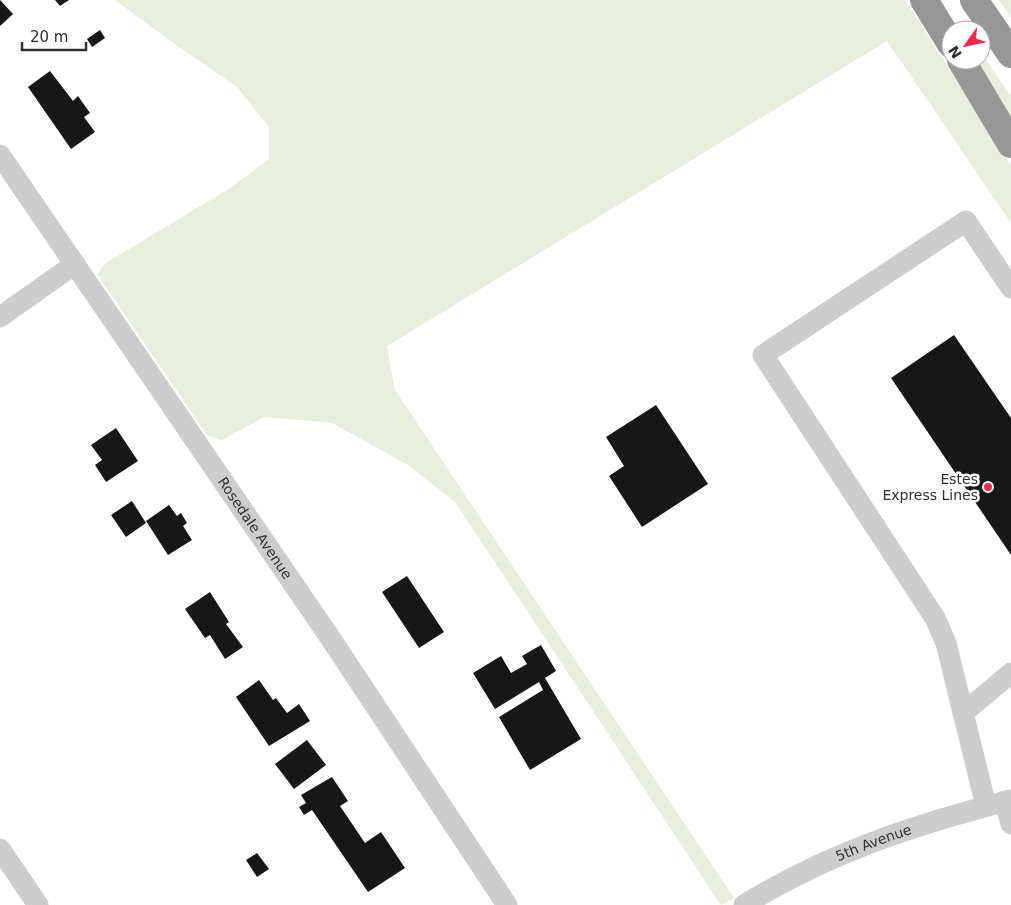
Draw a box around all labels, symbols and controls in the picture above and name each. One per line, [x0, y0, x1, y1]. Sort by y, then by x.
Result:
scale bar [22, 20, 86, 52]
north arrow [941, 20, 991, 70]
text: 20 m [30, 28, 68, 46]
text: N [945, 43, 965, 61]
place label: Estes Express Lines [882, 471, 978, 503]
street label: Rosedale Avenue [215, 474, 296, 582]
marker: Estes Express Lines [982, 481, 994, 493]
street label: 5th Avenue [833, 821, 913, 864]

